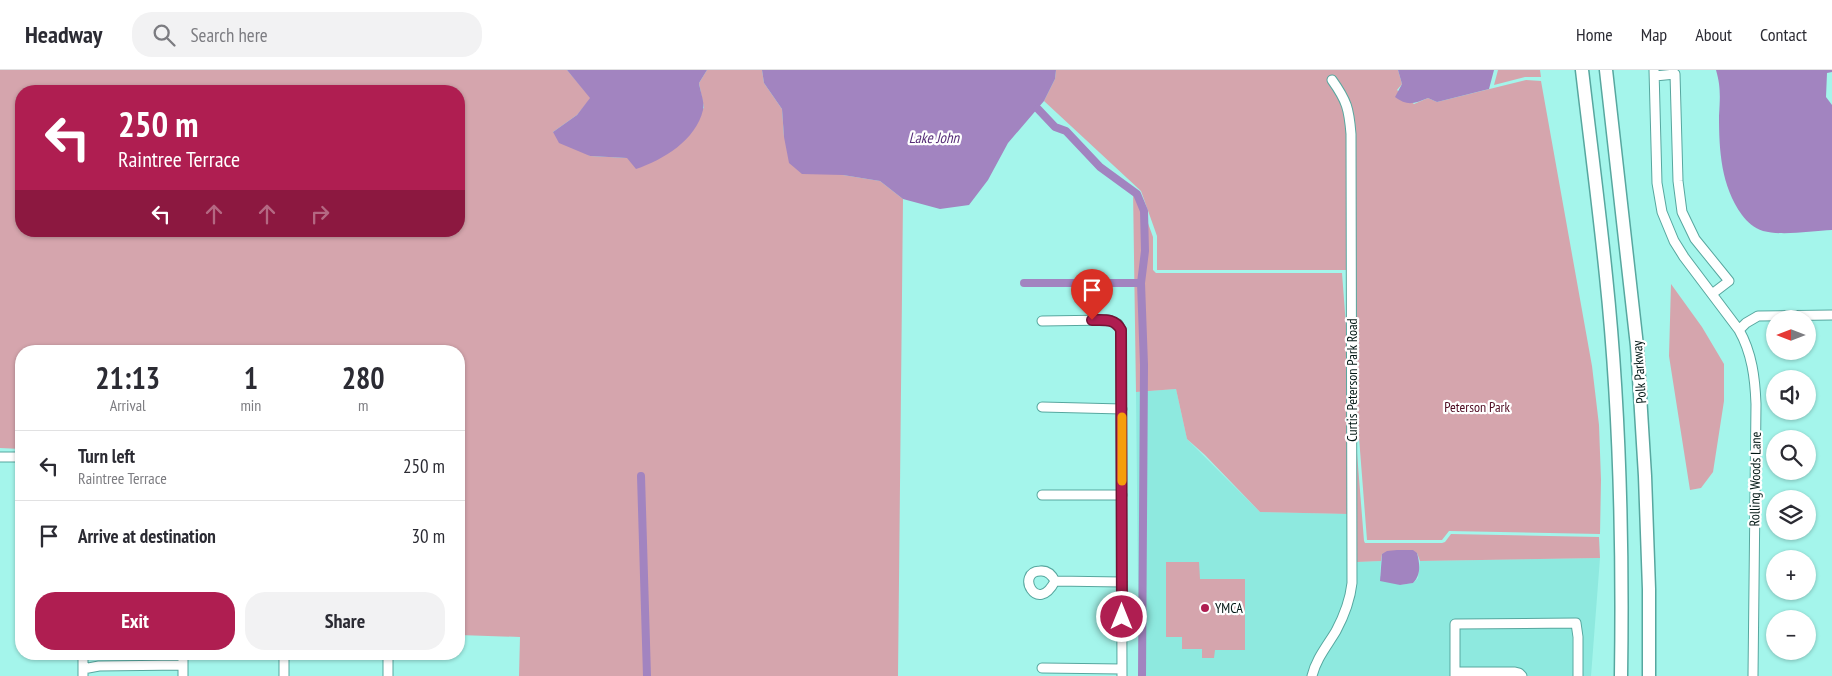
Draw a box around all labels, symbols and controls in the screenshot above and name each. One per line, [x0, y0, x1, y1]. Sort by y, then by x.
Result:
search box [132, 12, 482, 57]
text: Headway [25, 19, 102, 50]
icon: search [150, 21, 178, 49]
text: Search here [190, 23, 268, 47]
text: Home [1576, 23, 1613, 46]
text: Map [1641, 23, 1667, 46]
text: About [1695, 23, 1732, 46]
text: Contact [1760, 23, 1807, 46]
text: 250 m [118, 101, 199, 147]
icon: left [35, 105, 100, 170]
water label: Lake John [909, 128, 961, 147]
text: Raintree Terrace [118, 145, 240, 173]
icon: left [147, 200, 175, 228]
icon: ahead [200, 200, 228, 228]
icon: ahead [253, 200, 281, 228]
icon: right [306, 200, 334, 228]
pin [1071, 269, 1113, 320]
icon: arrive [1078, 276, 1106, 304]
north arrow [1766, 310, 1816, 360]
map controls [1766, 310, 1816, 660]
street label: Curtis Peterson Park Road [1343, 318, 1361, 442]
street label: Polk Parkway [1628, 339, 1650, 404]
text: 21:13 [95, 358, 160, 397]
text: 1 [244, 358, 258, 397]
text: 280 [342, 358, 385, 397]
button: sound [1766, 370, 1816, 420]
text: Arrival [110, 395, 146, 415]
text: min [240, 395, 261, 415]
text: m [358, 395, 368, 415]
park label: Peterson Park [1444, 398, 1510, 416]
button: search [1766, 430, 1816, 480]
street label: Rolling Woods Lane [1745, 431, 1765, 526]
text: Turn left [78, 444, 135, 468]
icon: left [35, 452, 63, 480]
text: 250 m [403, 454, 445, 478]
text: Raintree Terrace [78, 468, 167, 488]
button: layers [1766, 490, 1816, 540]
icon: arrive [35, 522, 63, 550]
text: Arrive at destination [78, 524, 216, 548]
text: 30 m [412, 524, 445, 548]
button: + [1766, 550, 1816, 600]
position arrow [1095, 590, 1147, 642]
button: Exit [35, 592, 235, 650]
button: Share [245, 592, 445, 650]
place label: YMCA [1215, 599, 1243, 617]
marker: YMCA [1199, 602, 1211, 614]
button: − [1766, 610, 1816, 660]

